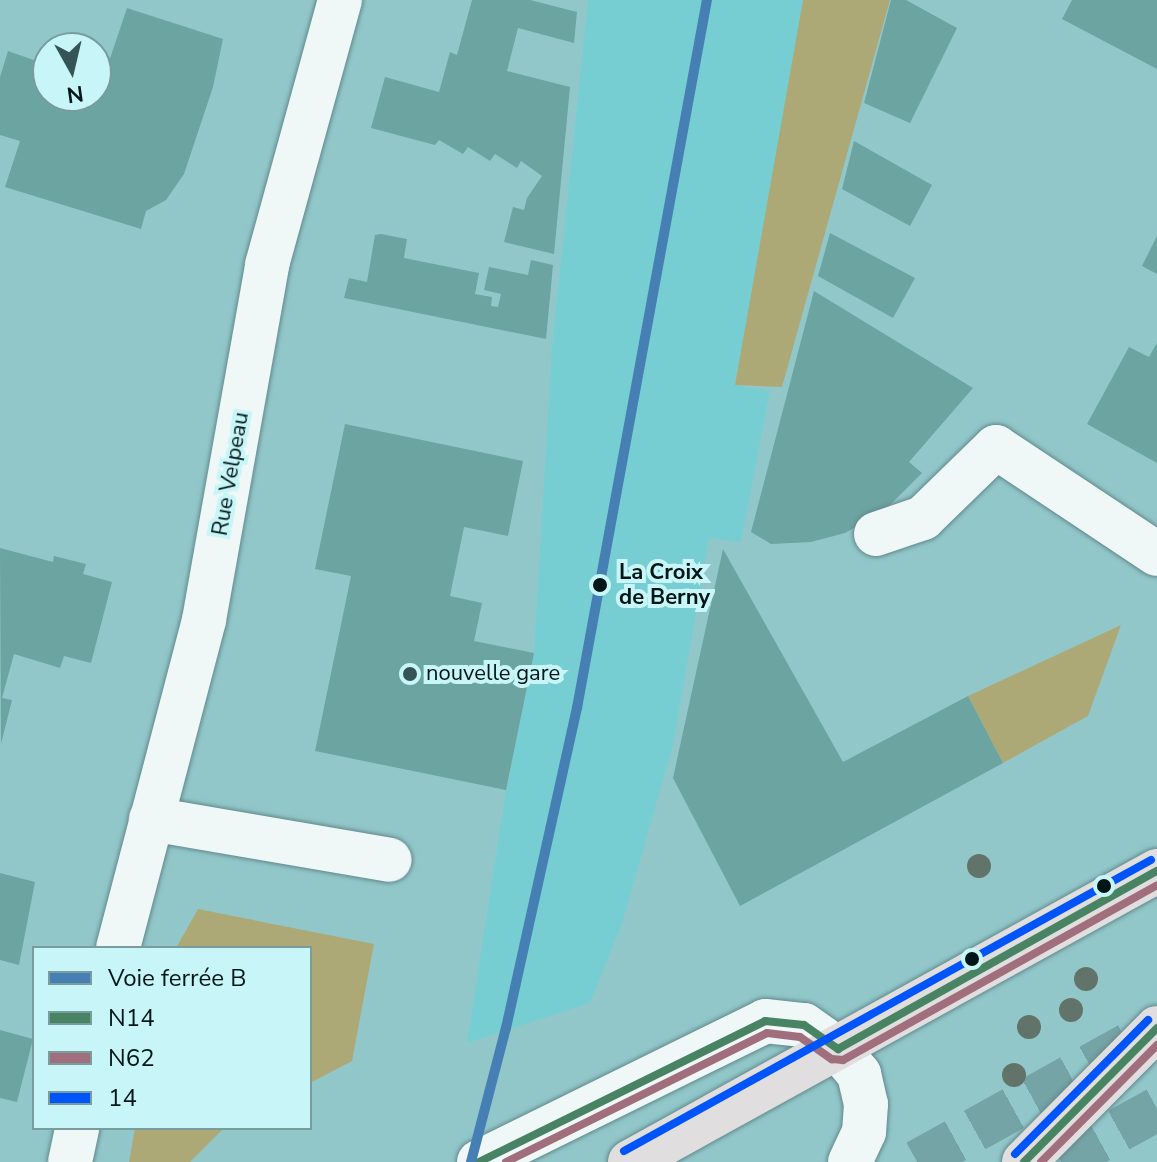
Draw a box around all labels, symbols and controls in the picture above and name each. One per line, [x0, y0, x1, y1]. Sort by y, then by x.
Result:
north arrow [32, 32, 112, 112]
text: N [65, 78, 85, 110]
street label: Rue Velpeau [207, 410, 255, 538]
place label: La Croix de Berny [619, 559, 710, 610]
marker: La Croix de Berny [588, 573, 612, 597]
place label: nouvelle gare [426, 661, 560, 687]
marker: nouvelle gare [401, 665, 419, 683]
unlabelled marker [1096, 878, 1112, 894]
legend [32, 946, 312, 1130]
unlabelled marker [964, 951, 980, 967]
text: Voie ferrée B [108, 962, 246, 994]
text: N14 [108, 1002, 155, 1034]
text: N62 [108, 1042, 155, 1074]
text: 14 [108, 1082, 137, 1114]

